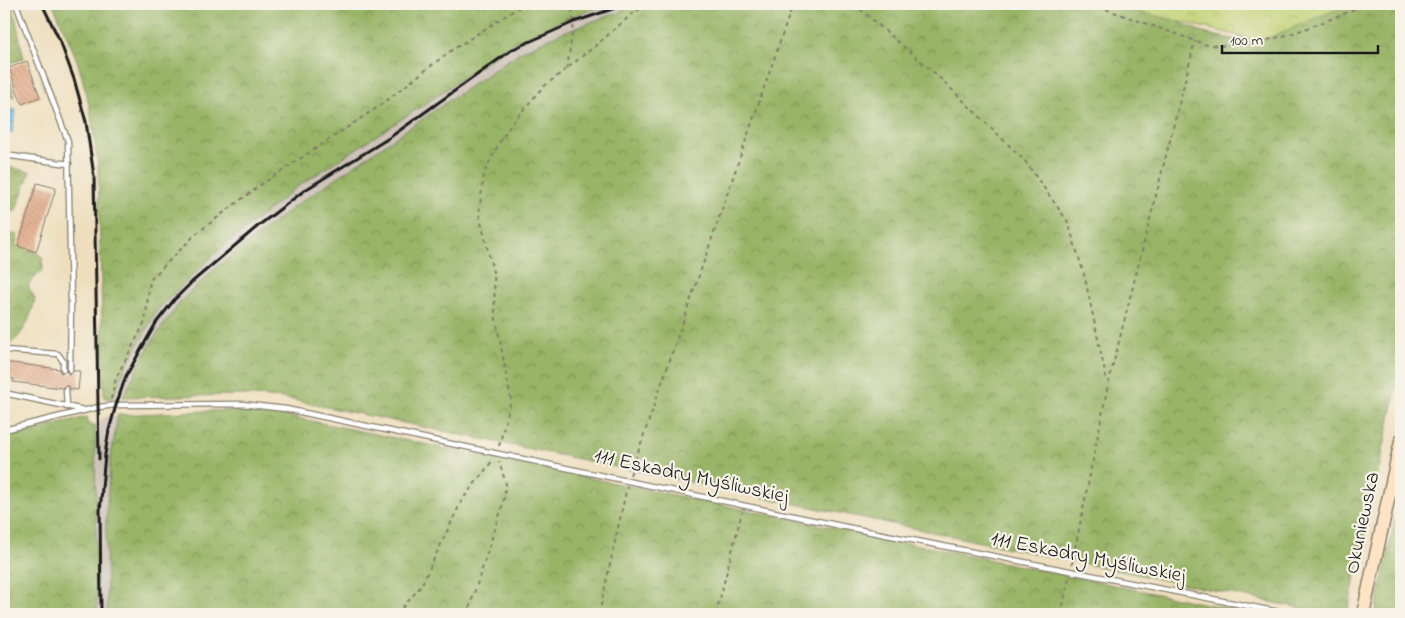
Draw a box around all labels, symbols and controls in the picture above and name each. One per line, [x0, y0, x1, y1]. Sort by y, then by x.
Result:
scale bar [1222, 22, 1379, 54]
text: 100 m [1230, 30, 1263, 52]
street label: 111 Eskadry Myśliwskiej [591, 442, 792, 514]
street label: Okuniewska [1338, 469, 1388, 577]
street label: 111 Eskadry Myśliwskiej [988, 524, 1189, 594]

